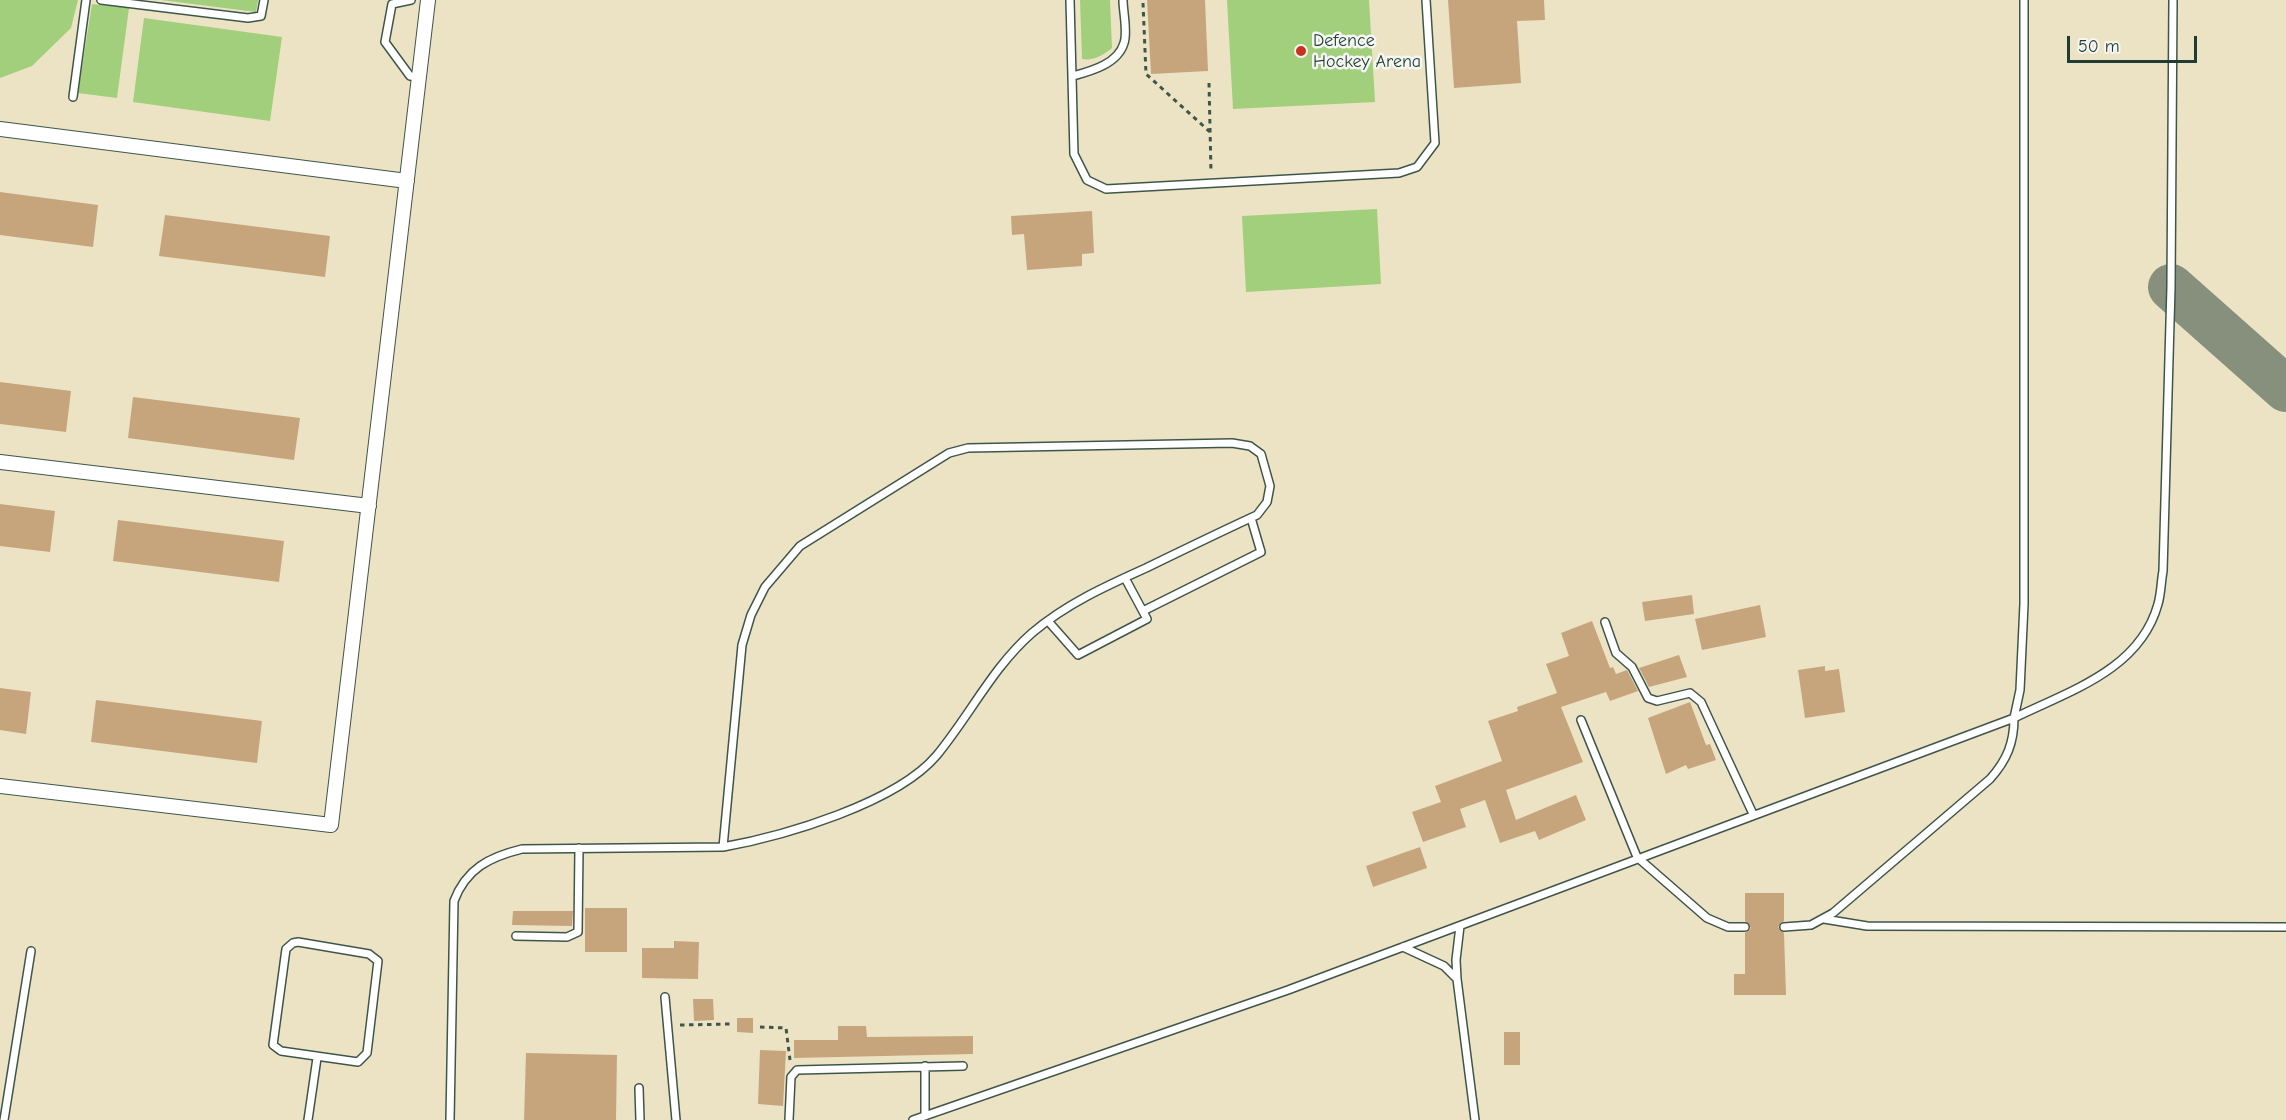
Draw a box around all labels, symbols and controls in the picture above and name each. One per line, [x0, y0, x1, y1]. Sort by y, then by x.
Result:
scale bar [2070, 24, 2200, 62]
place label: Defence Hockey Arena [1313, 30, 1421, 72]
text: 50 m [2078, 36, 2120, 57]
marker: Defence Hockey Arena [1294, 44, 1308, 58]

